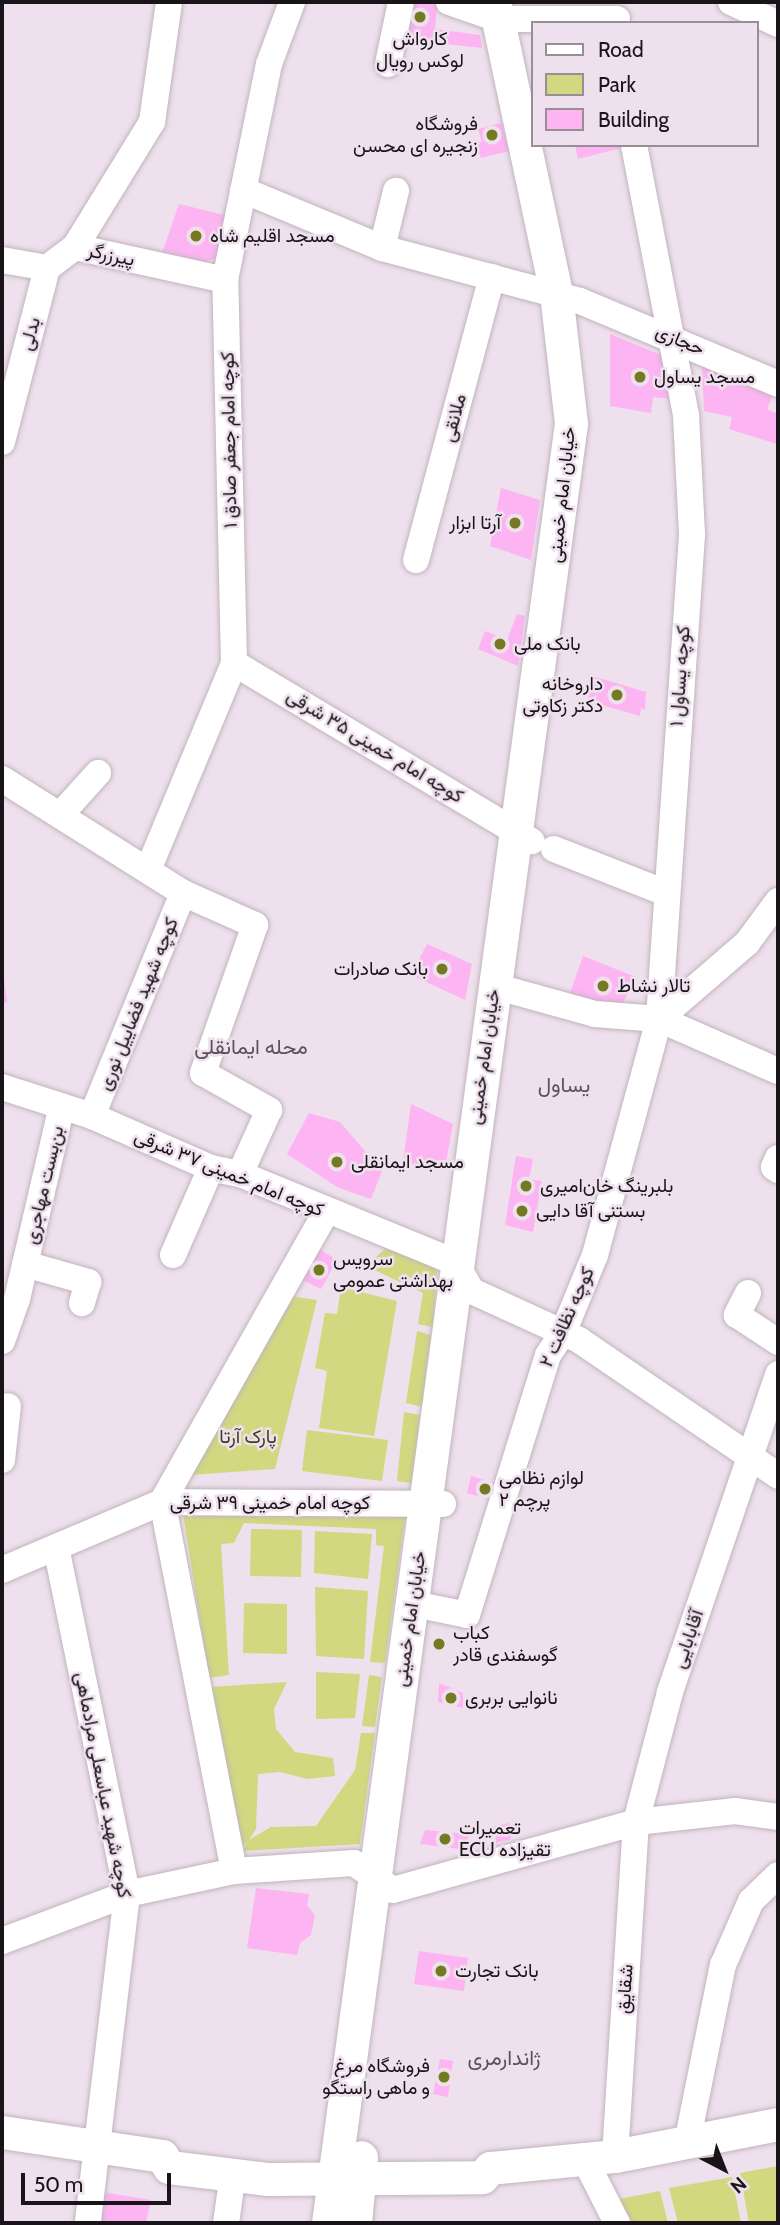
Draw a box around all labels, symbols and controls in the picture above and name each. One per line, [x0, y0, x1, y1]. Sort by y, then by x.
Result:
marker: کارواش لوکس رویال [412, 9, 428, 25]
legend [532, 21, 759, 147]
place label: کارواش لوکس رویال [376, 28, 464, 72]
text: Road [598, 37, 644, 62]
text: Park [598, 72, 636, 97]
text: Building [598, 107, 669, 132]
place label: فروشگاه زنجیره ای محسن [353, 113, 478, 157]
marker: فروشگاه زنجیره ای محسن [484, 127, 500, 143]
place label: مسجد اقلیم شاه [210, 225, 335, 247]
marker: مسجد اقلیم شاه [188, 228, 204, 244]
street label: پیرزرگر [85, 239, 137, 271]
street label: بدلی [15, 315, 45, 353]
street label: حجازی [652, 320, 708, 360]
street label: کوچه امام جعفر صادق ۱ [216, 352, 242, 528]
place label: مسجد یساول [654, 366, 755, 388]
marker: مسجد یساول [632, 369, 648, 385]
street label: ملانقی [437, 391, 471, 445]
street label: خیابان امام خمینی [544, 426, 580, 564]
place label: آرتا ابزار [449, 512, 501, 534]
marker: آرتا ابزار [507, 515, 523, 531]
street label: کوچه یساول ۱ [665, 625, 695, 727]
place label: بانک ملی [514, 633, 581, 655]
marker: بانک ملی [492, 636, 508, 652]
place label: داروخانه دکتر زکاوتی [523, 673, 603, 717]
street label: کوچه امام خمینی ۳۵ شرقی [282, 684, 468, 808]
marker: داروخانه دکتر زکاوتی [609, 687, 625, 703]
street label: کوچه شهید فضاییل نوری [93, 914, 183, 1094]
place label: بانک صادرات [334, 958, 428, 980]
marker: بانک صادرات [434, 961, 450, 977]
place label: تالار نشاط [617, 975, 690, 997]
marker: تالار نشاط [595, 978, 611, 994]
street label: خیابان امام خمینی [463, 988, 505, 1126]
district label: محله ایمانقلی [194, 1034, 308, 1060]
district label: یساول [538, 1072, 590, 1098]
street label: بن‌بست مهاجری [19, 1124, 69, 1246]
street label: کوچه امام خمینی ۳۷ شرقی [131, 1125, 327, 1221]
place label: مسجد ایمانقلی [351, 1151, 464, 1173]
marker: مسجد ایمانقلی [329, 1154, 345, 1170]
place label: بلبرینگ خان‌امیری [540, 1175, 673, 1197]
marker: بلبرینگ خان‌امیری [518, 1178, 534, 1194]
place label: بستنی آقا دایی [536, 1200, 645, 1222]
marker: بستنی آقا دایی [514, 1203, 530, 1219]
place label: سرویس بهداشتی عمومی [333, 1248, 453, 1292]
marker: سرویس بهداشتی عمومی [311, 1262, 327, 1278]
street label: کوچه نظافت ۲ [535, 1263, 599, 1371]
park label: پارک آرتا [219, 1426, 277, 1448]
place label: لوازم نظامی پرچم ۲ [499, 1467, 584, 1511]
marker: لوازم نظامی پرچم ۲ [477, 1481, 493, 1497]
street label: کوچه امام خمینی ۳۹ شرقی [170, 1492, 370, 1514]
street label: خیابان امام خمینی [389, 1550, 431, 1688]
street label: آقابابایی [667, 1607, 709, 1671]
place label: کباب گوسفندی قادر [453, 1622, 558, 1666]
marker: کباب گوسفندی قادر [431, 1636, 447, 1652]
street label: کوچه شهید عباسعلی مرادماهی [70, 1670, 136, 1900]
place label: نانوایی بربری [465, 1687, 558, 1709]
marker: نانوایی بربری [443, 1690, 459, 1706]
place label: تعمیرات ECU تقیزاده [459, 1817, 551, 1861]
marker: تعمیرات ECU تقیزاده [437, 1831, 453, 1847]
place label: بانک تجارت [455, 1960, 539, 1982]
marker: بانک تجارت [433, 1963, 449, 1979]
street label: شقایق [612, 1963, 638, 2015]
district label: ژاندارمری [468, 2045, 540, 2071]
place label: فروشگاه مرغ و ماهی راستگو [322, 2055, 430, 2099]
marker: فروشگاه مرغ و ماهی راستگو [436, 2069, 452, 2085]
north arrow [689, 2134, 759, 2204]
scale bar [24, 2158, 175, 2202]
text: 50 m [34, 2172, 83, 2197]
text: N [726, 2172, 751, 2198]

